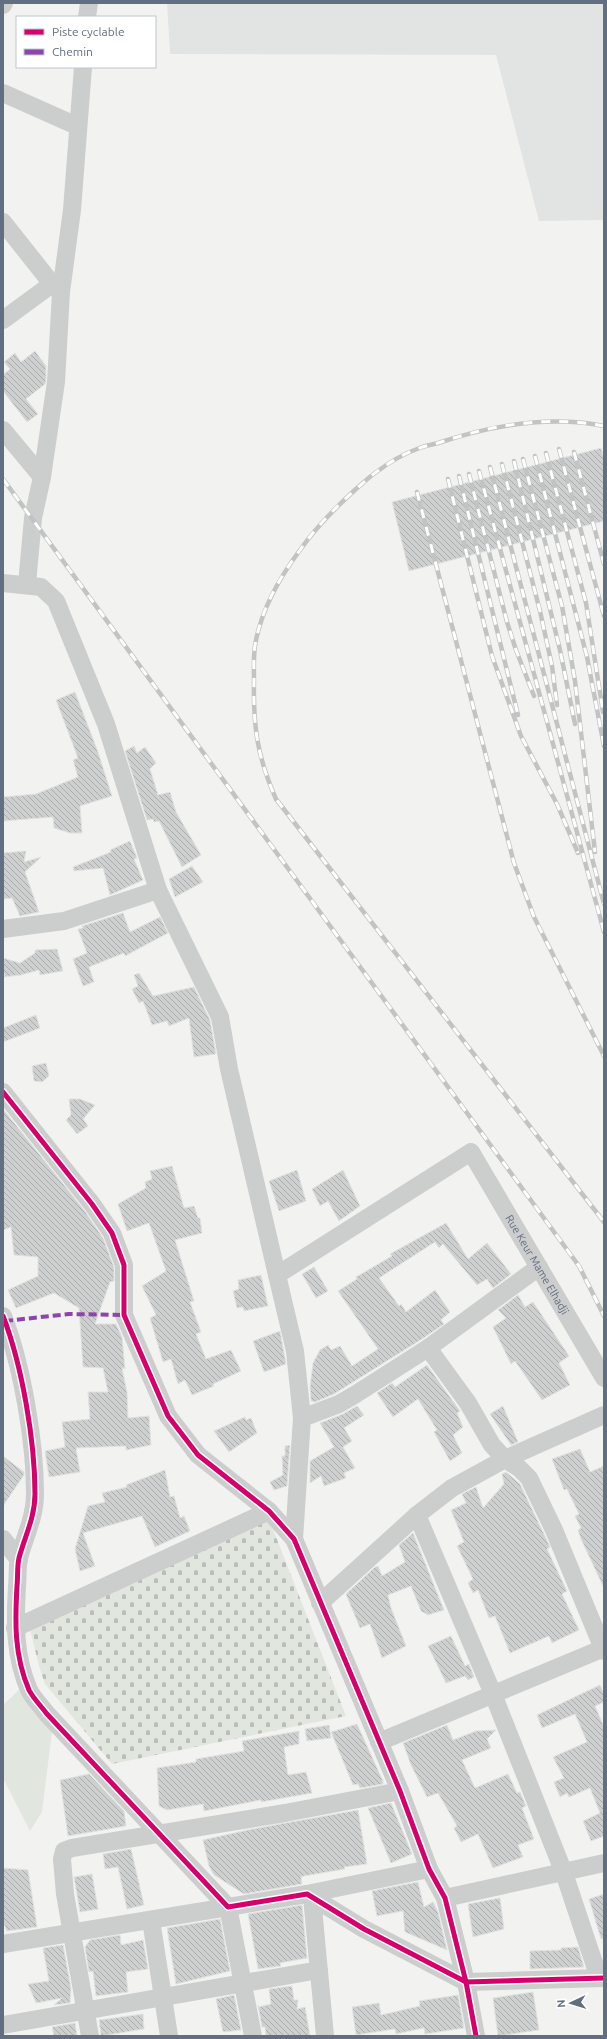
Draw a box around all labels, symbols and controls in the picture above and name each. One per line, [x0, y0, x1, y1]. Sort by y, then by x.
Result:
legend [16, 16, 156, 68]
text: Piste cyclable [52, 25, 125, 38]
text: Chemin [52, 45, 93, 58]
street label: Rue Keur Mame Elhadji [503, 1213, 571, 1317]
north arrow [551, 1983, 591, 2023]
text: N [555, 1999, 567, 2008]

